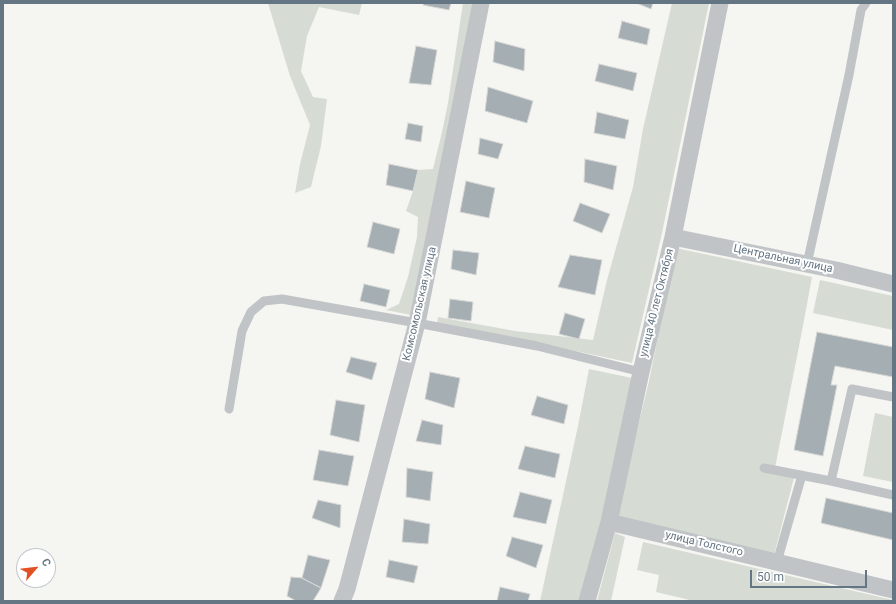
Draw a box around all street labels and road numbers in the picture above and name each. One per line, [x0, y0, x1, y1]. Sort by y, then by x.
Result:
street label: Центральная улица [732, 242, 834, 276]
street label: Комсомольская улица [400, 246, 440, 362]
street label: улица 40 лет Октября [637, 247, 677, 359]
street label: улица Толстого [664, 529, 744, 559]

